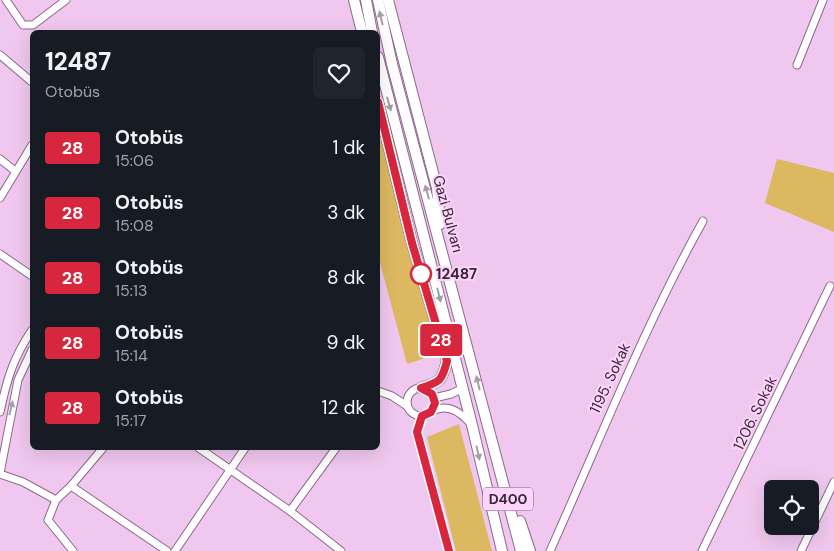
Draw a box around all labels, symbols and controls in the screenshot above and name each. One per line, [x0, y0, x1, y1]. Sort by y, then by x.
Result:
one-way arrow [377, 10, 385, 25]
text: 12487 [45, 46, 111, 77]
button: heart [313, 47, 365, 99]
text: Otobüs [45, 81, 100, 102]
one-way arrow [386, 96, 394, 111]
text: Otobüs [115, 125, 184, 150]
text: 1 dk [333, 135, 365, 160]
text: 28 [62, 136, 83, 160]
text: 15:06 [115, 150, 154, 171]
street label: Gazi Bulvarı [428, 173, 468, 255]
one-way arrow [422, 184, 430, 199]
text: Otobüs [115, 190, 184, 215]
text: 3 dk [327, 200, 365, 225]
text: 28 [62, 201, 83, 225]
text: 15:08 [115, 215, 154, 236]
text: Otobüs [115, 255, 184, 280]
marker: 12487 [410, 263, 432, 285]
place label: 12487 [436, 264, 477, 284]
text: 8 dk [327, 265, 365, 290]
text: 28 [62, 266, 83, 290]
text: 15:13 [115, 280, 147, 301]
one-way arrow [435, 287, 443, 302]
text: Otobüs [115, 320, 184, 345]
line badge: 28 [418, 324, 464, 356]
text: 28 [430, 328, 452, 352]
text: 9 dk [327, 330, 365, 355]
text: 28 [62, 331, 83, 355]
street label: 1195. Sokak [585, 339, 635, 417]
text: 15:14 [115, 345, 148, 366]
street label: 1206. Sokak [728, 372, 782, 453]
one-way arrow [473, 375, 481, 390]
text: Otobüs [115, 385, 184, 410]
text: 12 dk [322, 395, 365, 420]
text: 28 [62, 396, 83, 420]
one-way arrow [7, 401, 15, 416]
text: 15:17 [115, 410, 147, 431]
one-way arrow [475, 445, 483, 461]
map controls [764, 480, 819, 535]
button: locate [764, 480, 819, 535]
road number: D400 [483, 488, 533, 510]

